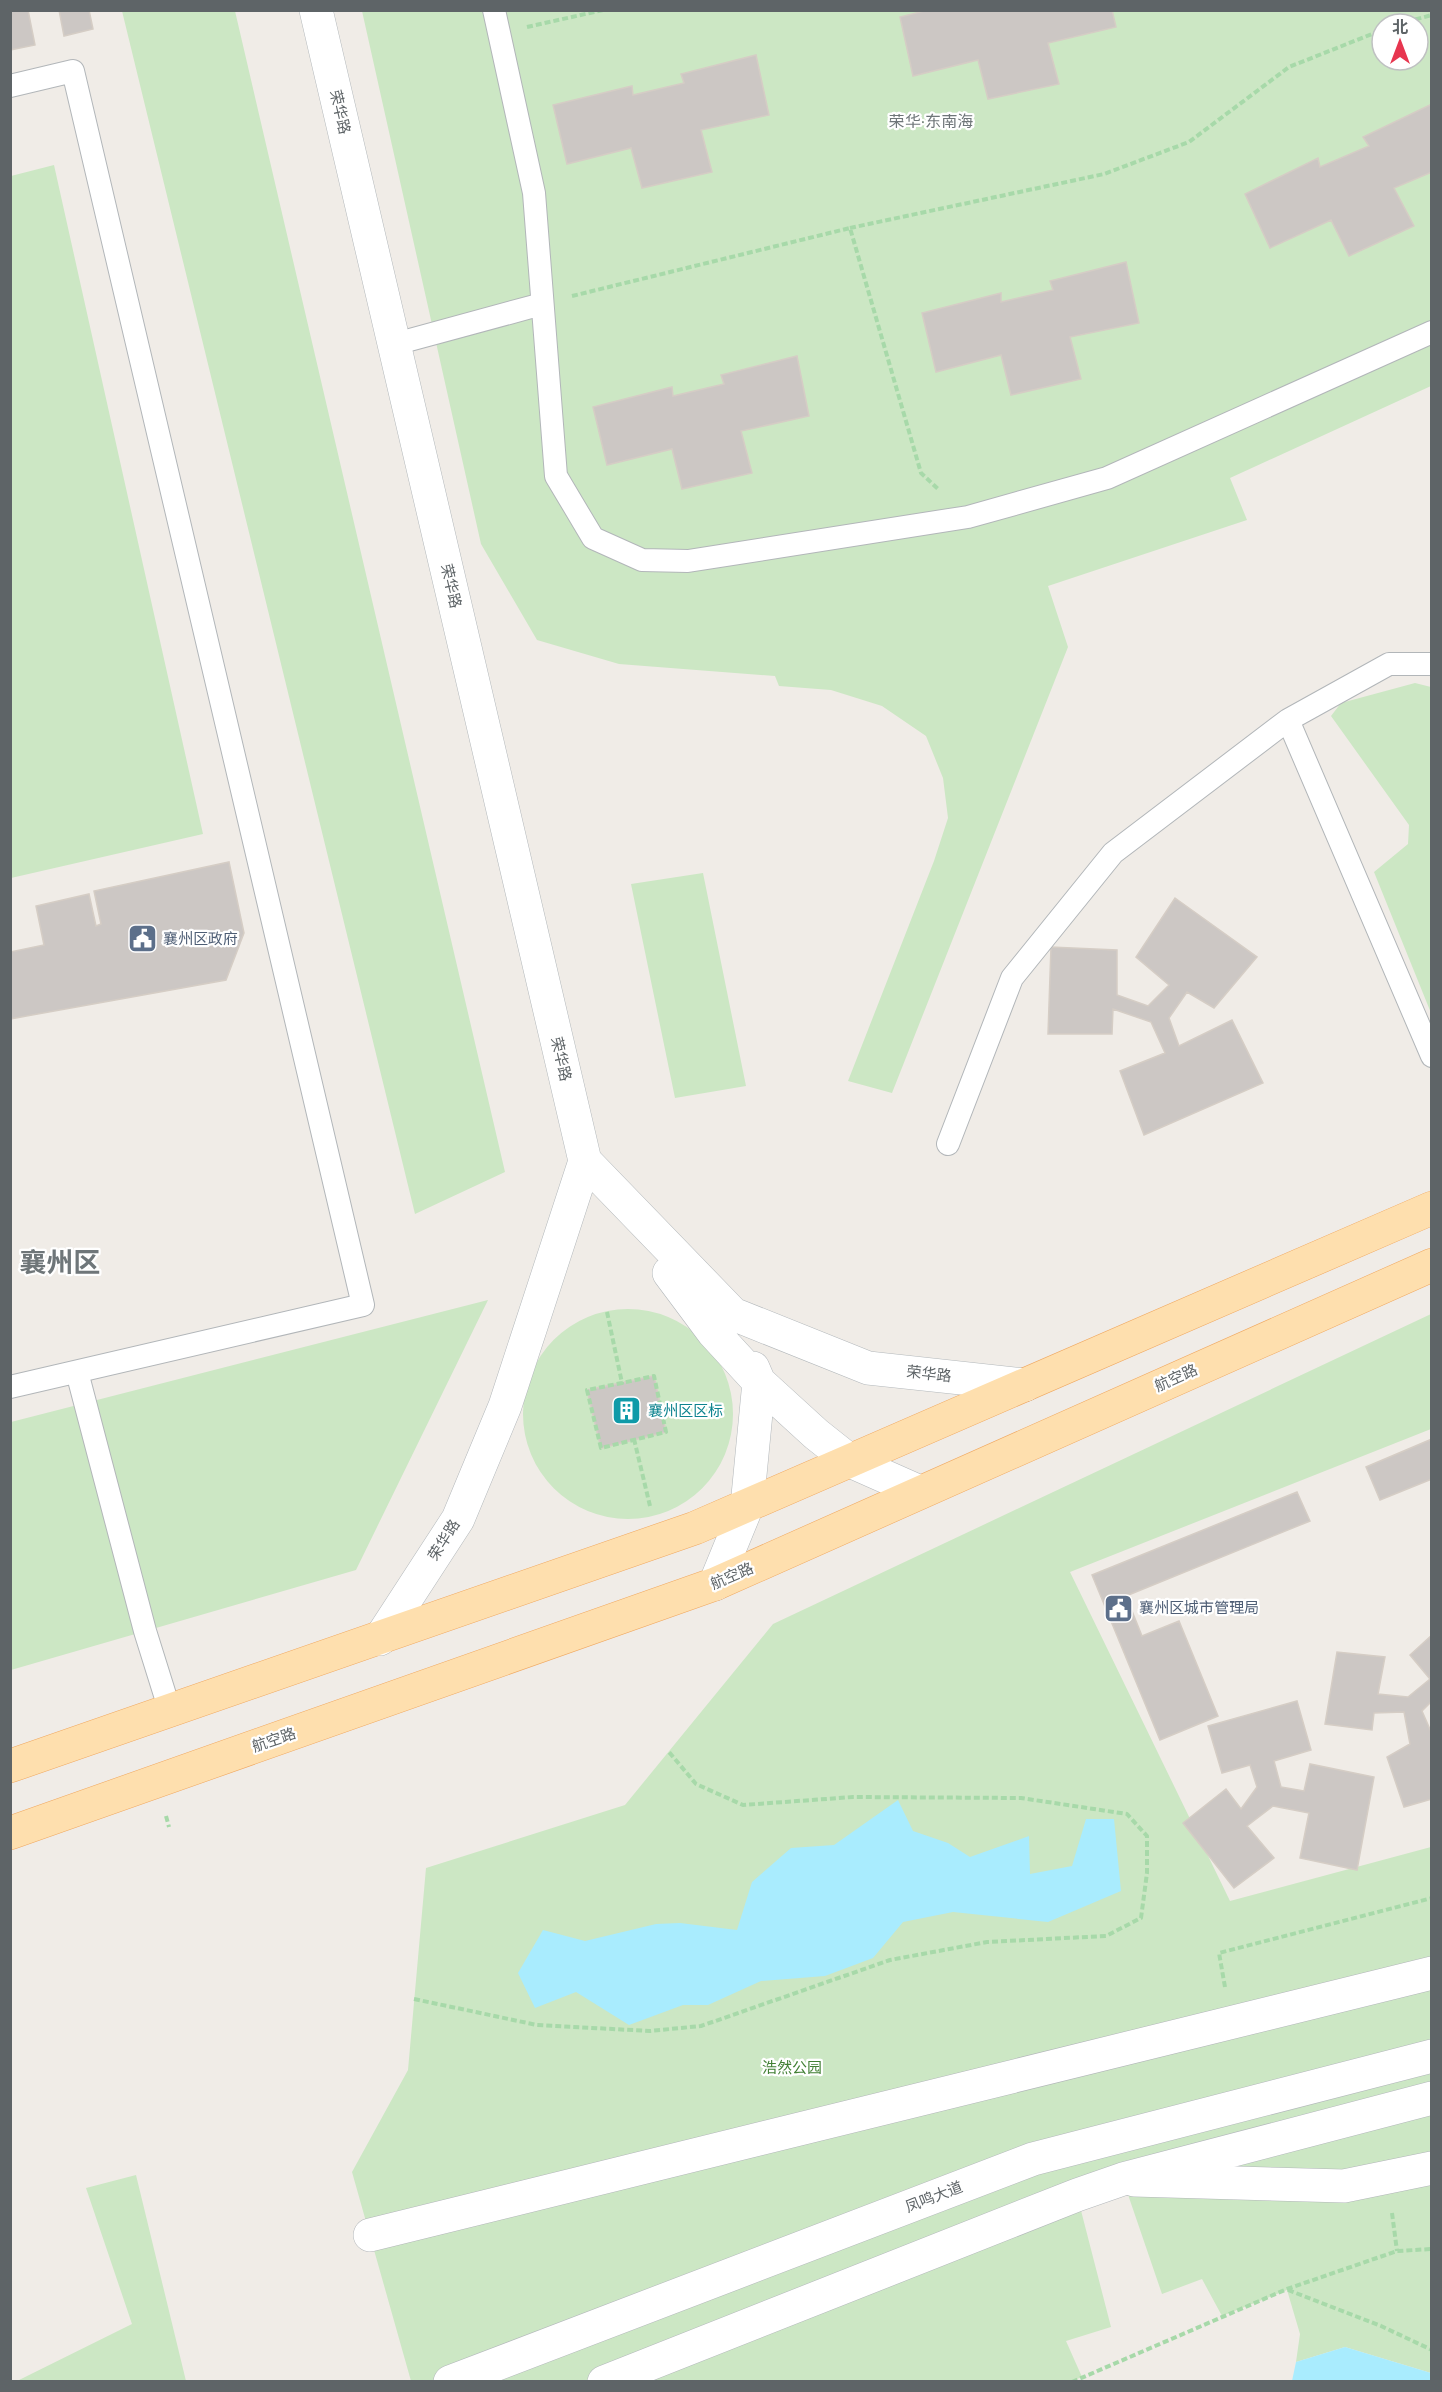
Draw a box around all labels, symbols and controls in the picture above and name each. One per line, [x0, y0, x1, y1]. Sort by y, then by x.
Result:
north arrow [1370, 12, 1430, 72]
text: 北 [1392, 17, 1408, 37]
street label: 荣华路 [326, 88, 355, 136]
district label: 荣华·东南海 [889, 111, 973, 131]
street label: 荣华路 [437, 562, 466, 610]
public building icon: 襄州区政府 [126, 923, 158, 955]
place label: 襄州区政府 [163, 929, 238, 948]
street label: 荣华路 [547, 1035, 576, 1083]
district label: 襄州区 [20, 1245, 101, 1279]
street label: 航空路 [1151, 1360, 1200, 1395]
street label: 荣华路 [906, 1362, 952, 1385]
building icon: 襄州区区标 [611, 1395, 643, 1427]
place label: 襄州区区标 [648, 1401, 723, 1420]
street label: 荣华路 [424, 1516, 464, 1564]
street label: 航空路 [707, 1558, 756, 1593]
public building icon: 襄州区城市管理局 [1102, 1592, 1134, 1624]
place label: 襄州区城市管理局 [1139, 1598, 1259, 1617]
street label: 航空路 [249, 1723, 298, 1756]
park label: 浩然公园 [762, 2058, 822, 2077]
street label: 凤鸣大道 [902, 2177, 965, 2216]

